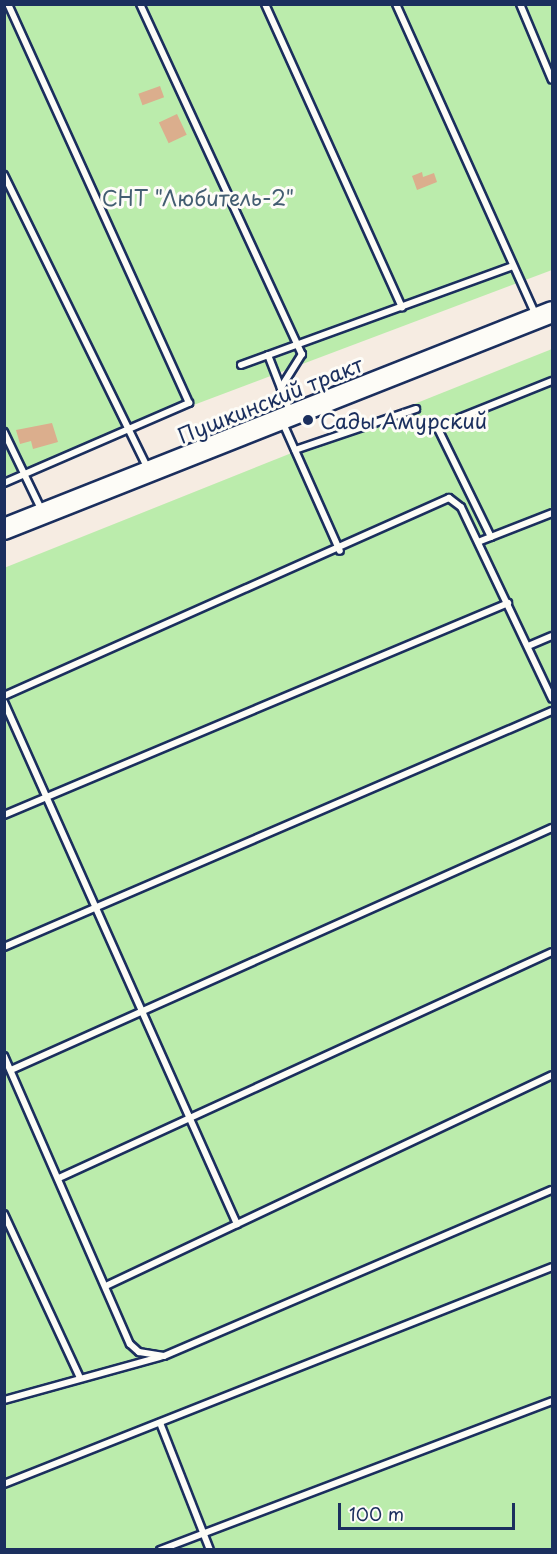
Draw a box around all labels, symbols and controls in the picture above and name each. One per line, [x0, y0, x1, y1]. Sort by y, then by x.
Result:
park label: СНТ "Любитель-2" [102, 184, 294, 210]
street label: Пушкинский тракт [174, 350, 366, 448]
place label: Сады Амурский [320, 407, 488, 433]
marker: Сады Амурский [301, 413, 315, 427]
scale bar [341, 1491, 518, 1529]
text: 100 m [349, 1500, 404, 1527]

